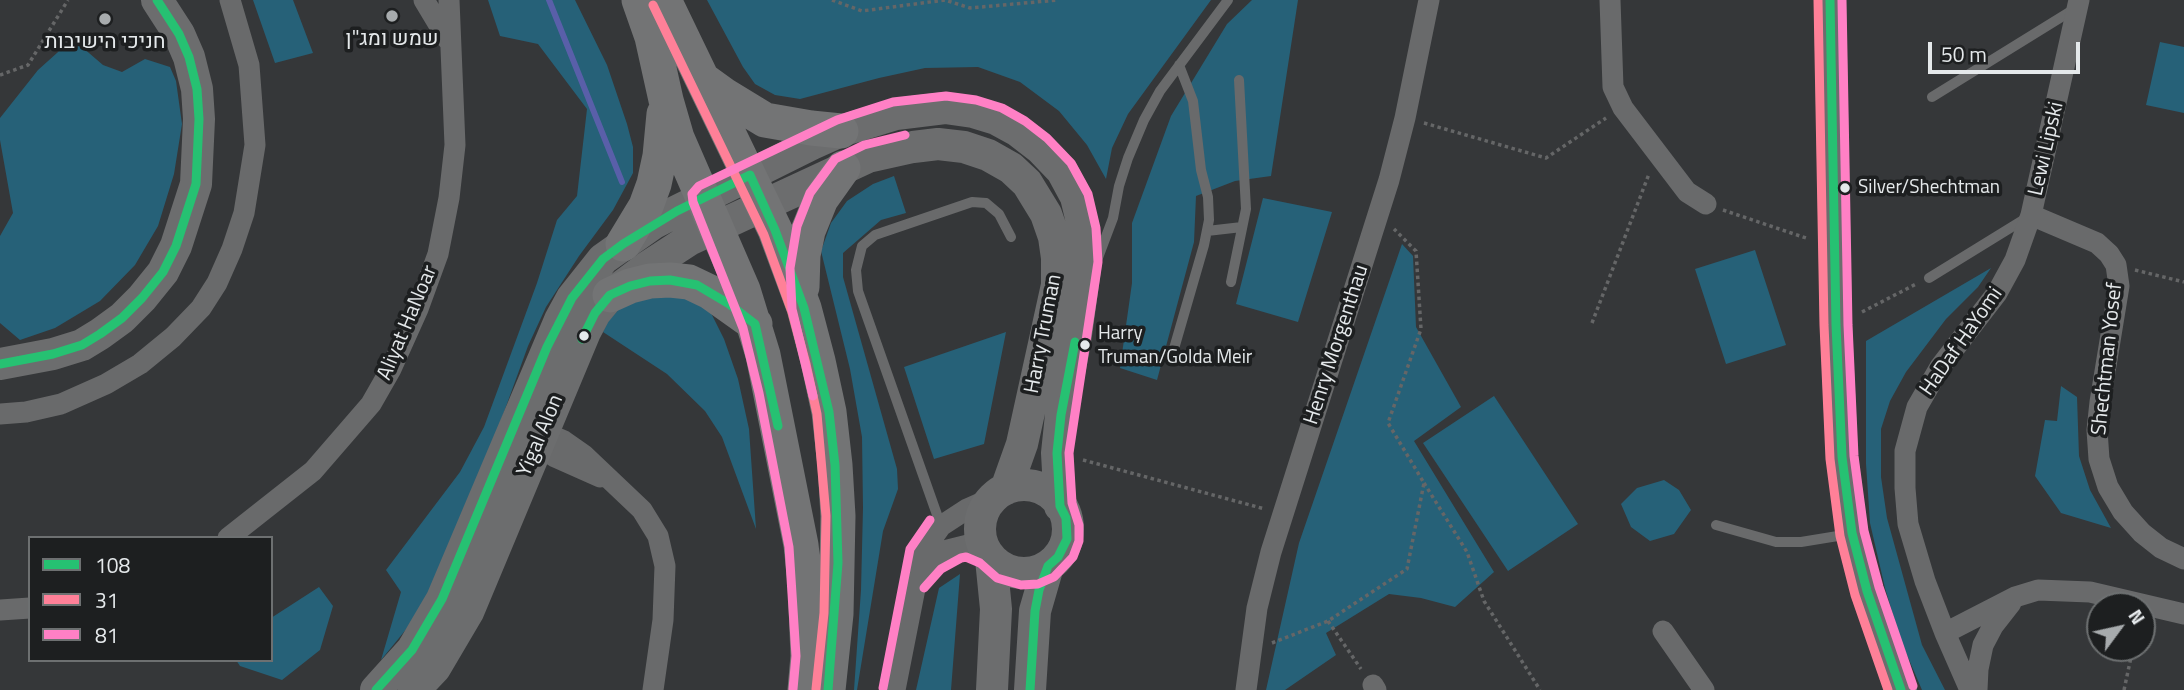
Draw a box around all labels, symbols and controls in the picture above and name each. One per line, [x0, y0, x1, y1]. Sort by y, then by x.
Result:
marker: שמש ומג"ן [384, 8, 400, 24]
marker: חניכי הישיבות [97, 11, 113, 27]
place label: שמש ומג"ן [346, 27, 438, 53]
scale bar [1932, 28, 2084, 72]
place label: חניכי הישיבות [44, 30, 166, 56]
text: 50 m [1941, 38, 1987, 70]
street label: Lewi Lipski [2024, 99, 2070, 199]
place label: Silver/Shechtman [1858, 177, 2000, 199]
marker: Silver/Shechtman [1838, 181, 1852, 195]
street label: Aliyat HaNoar [373, 262, 443, 384]
street label: Henry Morgenthau [1299, 262, 1375, 428]
street label: Harry Truman [1020, 272, 1068, 396]
street label: Shechtman Yosef [2087, 281, 2129, 437]
street label: HaDaf HaYomi [1915, 283, 2009, 401]
place label: Harry Truman/Golda Meir [1098, 323, 1252, 367]
unlabelled marker [577, 329, 591, 343]
marker: Harry Truman/Golda Meir [1078, 338, 1092, 352]
street label: Yigal Alon [513, 391, 569, 481]
legend [28, 536, 273, 662]
text: 108 [95, 549, 130, 581]
text: 31 [95, 584, 119, 616]
north arrow [2086, 592, 2156, 662]
text: N [2122, 603, 2153, 630]
text: 81 [95, 619, 119, 651]

